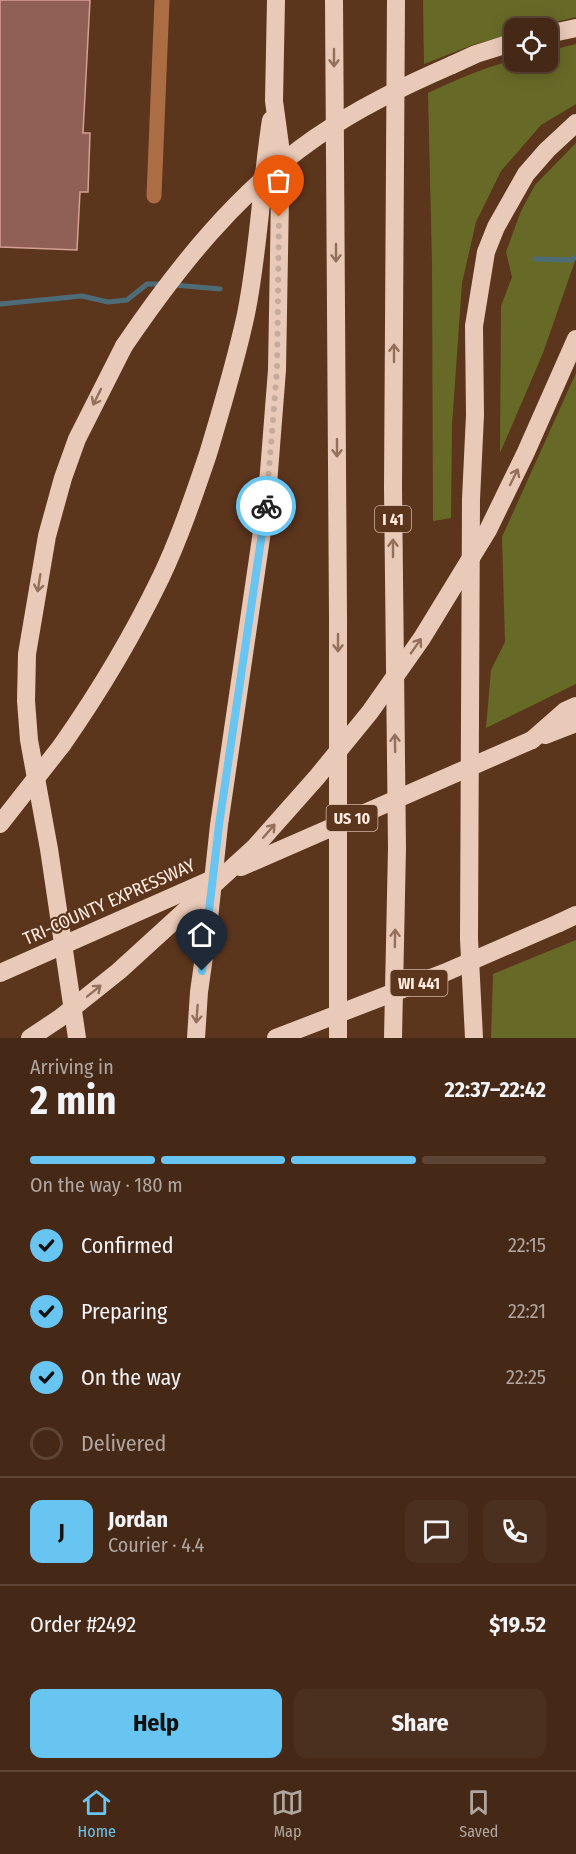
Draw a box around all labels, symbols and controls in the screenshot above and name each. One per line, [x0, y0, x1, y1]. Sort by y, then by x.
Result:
map controls [504, 18, 558, 72]
button: locate [504, 18, 558, 72]
one-way arrow [328, 48, 340, 68]
pin [253, 155, 304, 217]
icon: bag [262, 164, 295, 197]
one-way arrow [330, 243, 341, 263]
one-way arrow [388, 343, 400, 363]
one-way arrow [91, 388, 102, 406]
one-way arrow [331, 438, 343, 458]
one-way arrow [509, 469, 520, 487]
courier [236, 476, 296, 536]
icon: bike [250, 490, 283, 523]
road number: I 41 [375, 506, 411, 532]
one-way arrow [387, 538, 399, 558]
one-way arrow [33, 572, 44, 592]
one-way arrow [332, 633, 344, 653]
one-way arrow [410, 638, 422, 654]
one-way arrow [389, 733, 401, 753]
road number: US 10 [326, 805, 378, 831]
one-way arrow [262, 824, 276, 839]
street label: TRI-COUNTY EXPRESSWAY [20, 854, 198, 950]
pin [176, 909, 227, 971]
icon: home [185, 918, 218, 951]
one-way arrow [389, 928, 401, 948]
road number: WI 441 [390, 970, 448, 996]
one-way arrow [86, 985, 102, 998]
one-way arrow [192, 1004, 203, 1024]
text: Arriving in [30, 1055, 114, 1079]
text: 22:37–22:42 [445, 1076, 546, 1103]
text: 2 min [30, 1078, 116, 1124]
text: On the way · 180 m [30, 1173, 183, 1197]
icon: check [30, 1229, 63, 1262]
text: Confirmed [81, 1232, 174, 1259]
text: 22:15 [508, 1233, 546, 1257]
icon: check [30, 1295, 63, 1328]
text: Preparing [81, 1298, 167, 1325]
text: 22:21 [508, 1299, 546, 1323]
icon: check [30, 1361, 63, 1394]
text: On the way [81, 1364, 181, 1391]
text: 22:25 [506, 1365, 546, 1389]
text: Delivered [81, 1430, 166, 1457]
button: chat [405, 1500, 468, 1563]
button: phone [483, 1500, 546, 1563]
text: Jordan [108, 1506, 168, 1533]
text: J [58, 1518, 65, 1545]
text: Courier · 4.4 [108, 1533, 204, 1557]
text: Order #2492 [30, 1611, 136, 1638]
text: $19.52 [489, 1611, 546, 1638]
button: Help [30, 1689, 282, 1758]
button: Share [294, 1689, 546, 1758]
tab: Home [78, 1786, 116, 1841]
tab: Map [271, 1786, 304, 1841]
tab: Saved [459, 1786, 498, 1841]

